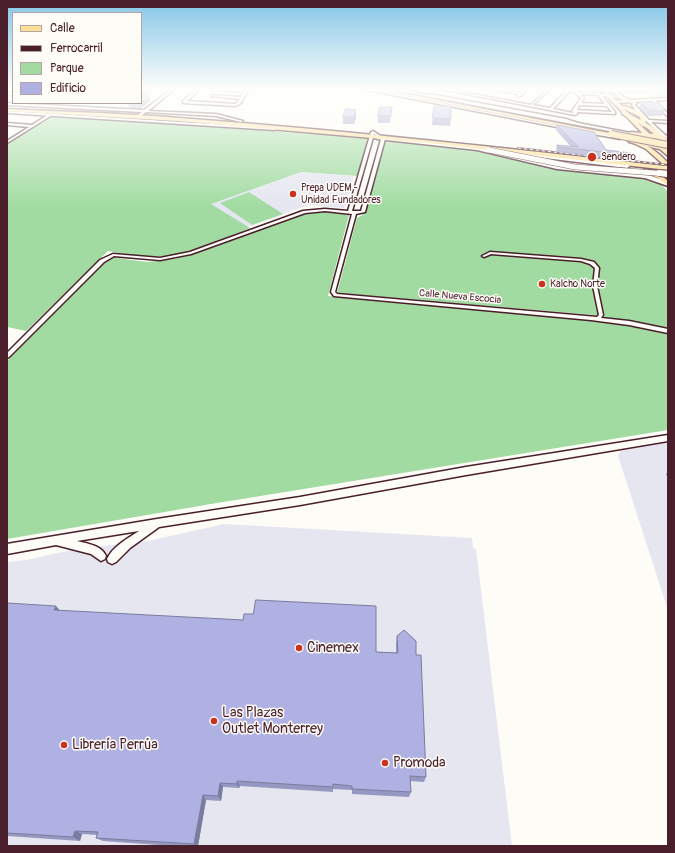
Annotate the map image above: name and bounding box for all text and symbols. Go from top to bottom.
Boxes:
legend [12,12,142,104]
text: Calle [50,21,75,36]
text: Ferrocarril [50,41,103,56]
text: Parque [50,61,84,76]
text: Edificio [50,81,86,96]
marker: Sendero [586,151,598,163]
place label: Sendero [601,151,636,163]
place label: Prepa UDEM - Unidad Fundadores [301,182,381,206]
marker: Prepa UDEM - Unidad Fundadores [288,189,298,199]
place label: Kalcho Norte [550,278,605,290]
marker: Kalcho Norte [537,279,547,289]
street label: Calle Nueva Escocia [418,287,502,307]
place label: Cinemex [307,640,359,656]
marker: Cinemex [294,643,304,653]
place label: Las Plazas Outlet Monterrey [222,705,323,738]
marker: Las Plazas Outlet Monterrey [209,716,219,726]
place label: Librería Perrúa [72,737,158,753]
marker: Librería Perrúa [59,740,69,750]
place label: Promoda [393,755,446,771]
marker: Promoda [380,758,390,768]

